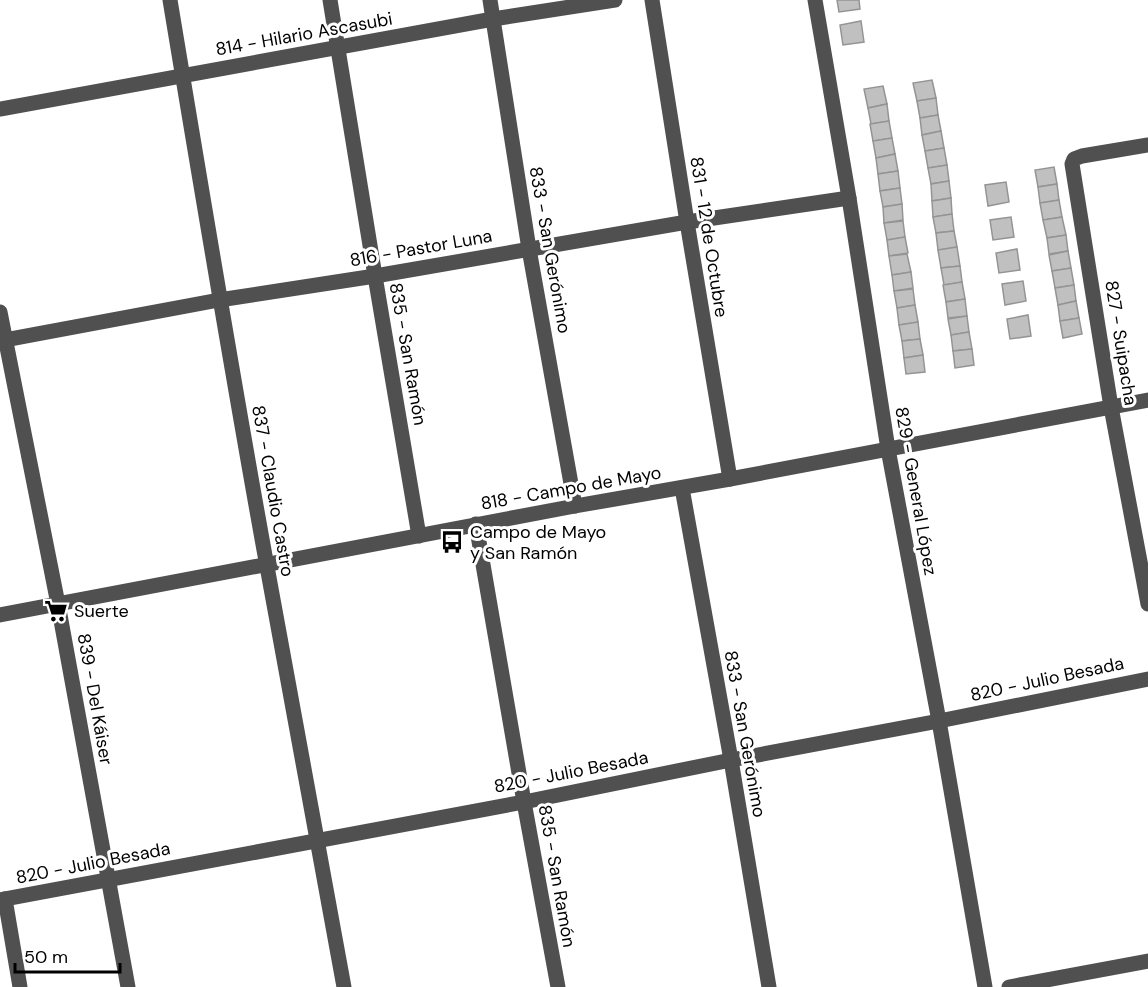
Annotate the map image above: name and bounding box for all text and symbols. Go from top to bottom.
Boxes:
street label: 814 - Hilario Ascasubi [214,7,394,61]
street label: 831 - 12 de Octubre [684,155,734,319]
street label: 833 - San Gerónimo [523,165,577,335]
street label: 816 - Pastor Luna [348,224,494,272]
street label: 827 - Suipacha [1099,279,1143,407]
street label: 835 - San Ramón [384,281,432,427]
street label: 837 - Claudio Castro [246,403,300,579]
street label: 829 - General López [889,405,943,577]
street label: 818 - Campo de Mayo [479,460,663,516]
place label: Campo de Mayo y San Ramón [470,520,606,565]
bus stop icon: Campo de Mayo y San Ramón [439,529,465,555]
supermarket icon: Suerte [43,598,69,624]
place label: Suerte [74,599,129,623]
street label: 839 - Del Káiser [72,631,118,767]
street label: 833 - San Gerónimo [718,649,772,819]
street label: 820 - Julio Besada [968,651,1126,707]
street label: 820 - Julio Besada [492,745,650,799]
street label: 835 - San Ramón [533,803,581,949]
street label: 820 - Julio Besada [14,836,172,890]
scale bar [15,936,120,974]
text: 50 m [24,945,68,969]

